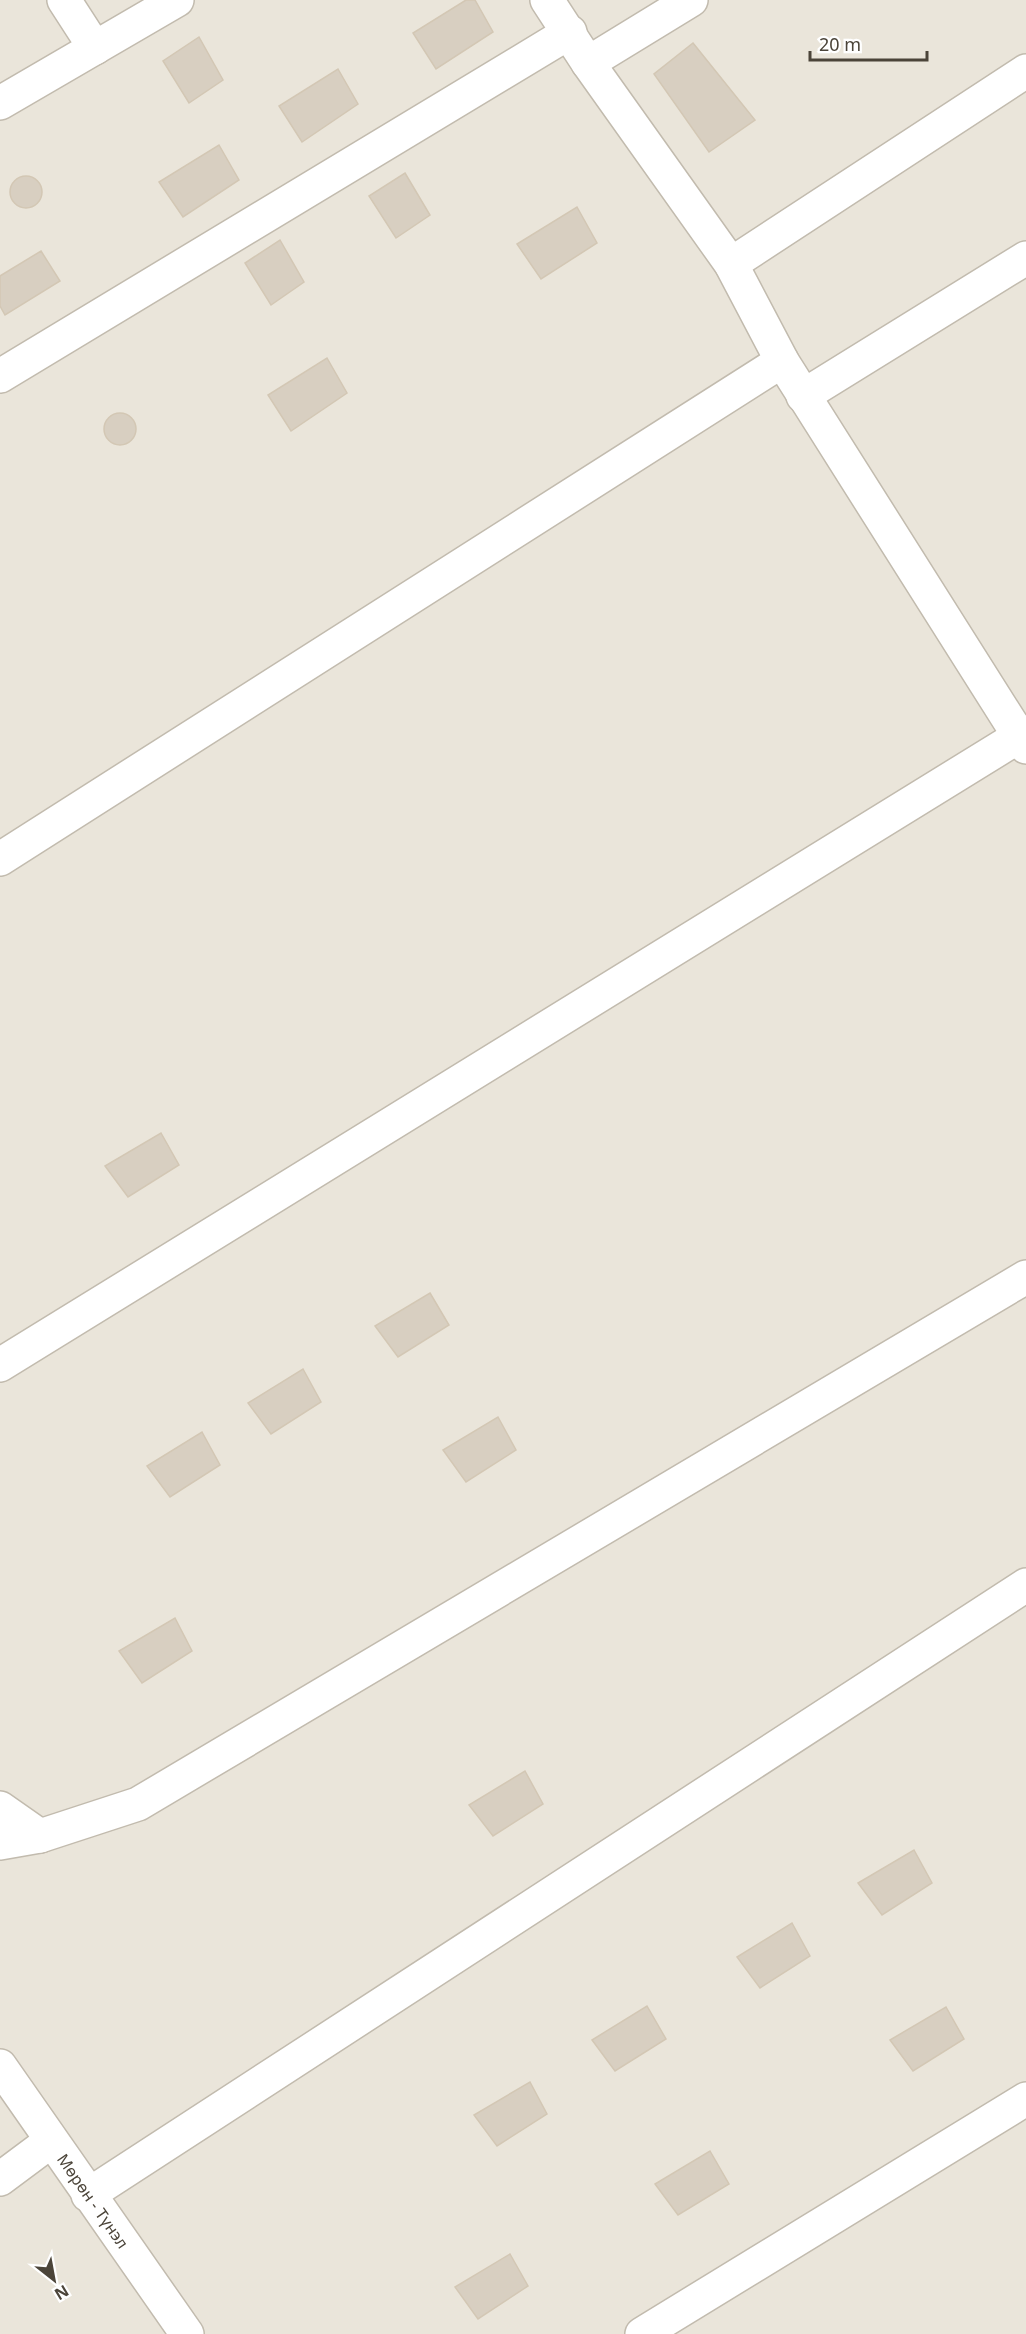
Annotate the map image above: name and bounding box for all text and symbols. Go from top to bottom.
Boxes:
scale bar [810,24,927,62]
text: 20 m [819,32,861,56]
street label: Мөрөн - Түнэл [52,2149,134,2253]
north arrow [24,2250,84,2310]
text: N [50,2280,73,2306]

